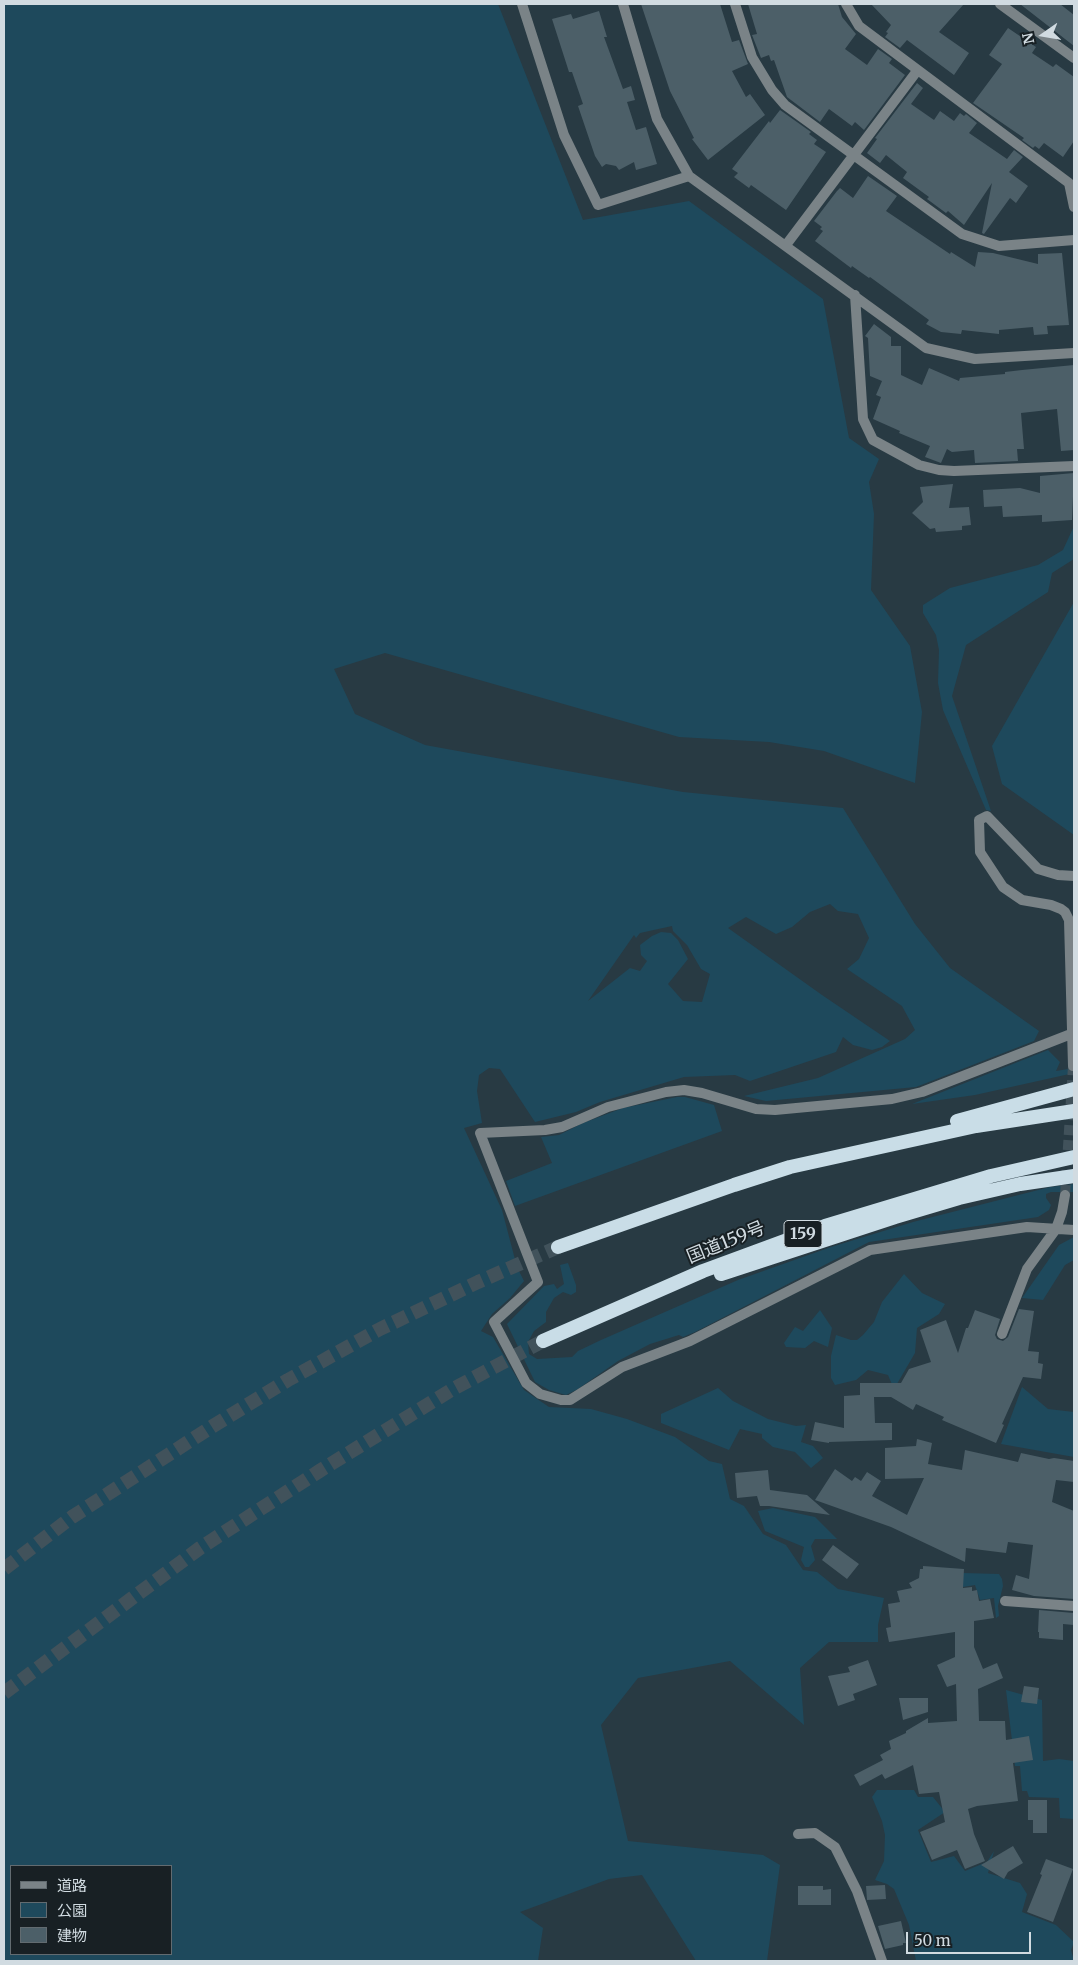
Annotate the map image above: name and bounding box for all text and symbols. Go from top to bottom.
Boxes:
north arrow [1018,10,1068,60]
text: N [1018,31,1038,46]
street label: 国道159号 [684,1218,768,1268]
road number: 159 [784,1220,822,1248]
legend [10,1865,172,1955]
text: 道路 [57,1876,87,1895]
text: 公園 [57,1901,87,1920]
scale bar [908,1922,1033,1954]
text: 建物 [57,1926,87,1945]
text: 50 m [914,1931,951,1950]

